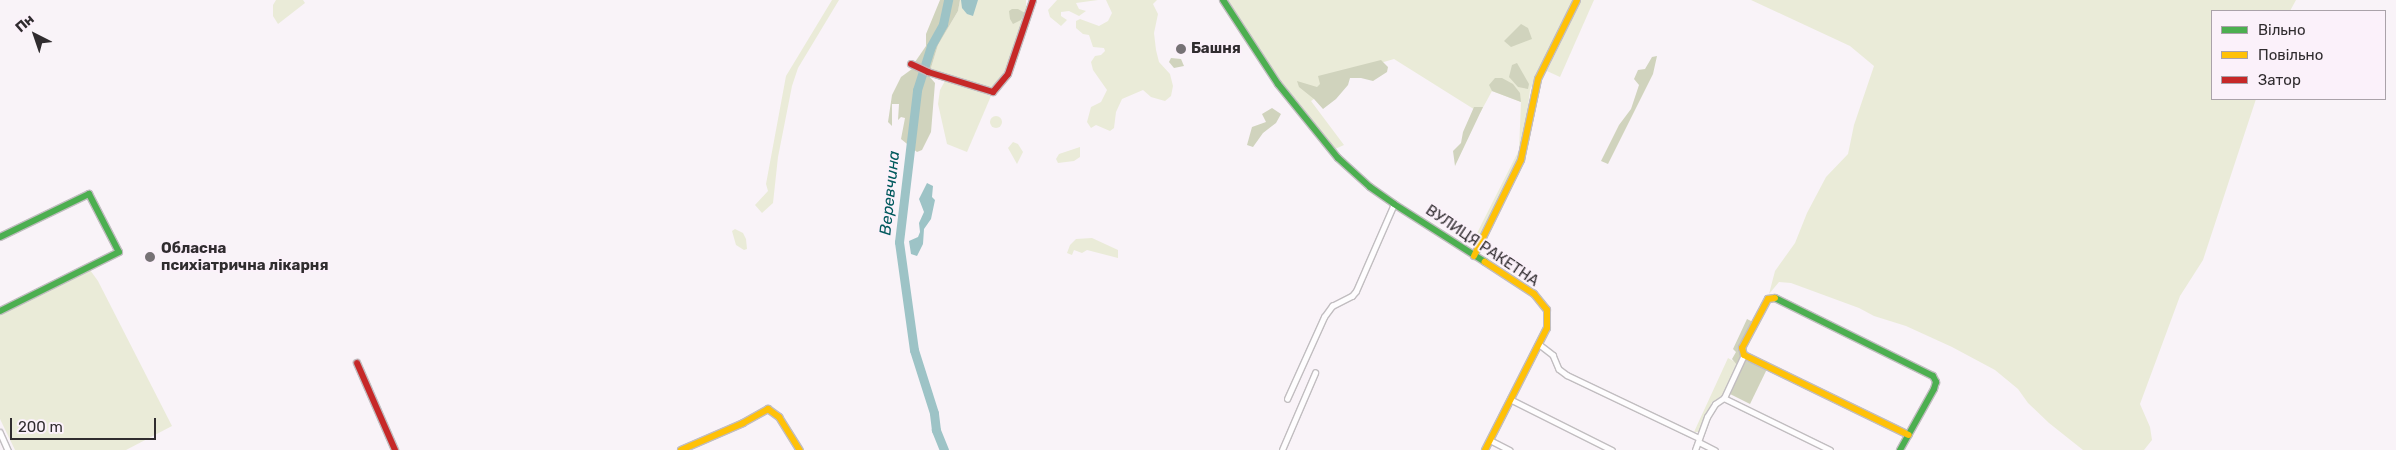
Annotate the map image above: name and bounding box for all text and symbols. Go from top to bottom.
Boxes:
north arrow [10,10,60,60]
legend [2211,10,2386,100]
text: Пн [12,11,38,36]
text: Вільно [2258,21,2306,39]
place label: Башня [1191,40,1241,58]
marker: Башня [1175,43,1187,55]
text: Повільно [2258,46,2323,64]
text: Затор [2258,71,2301,89]
water label: Веревчина [876,150,904,236]
street label: ВУЛИЦЯ РАКЕТНА [1422,201,1542,291]
place label: Обласна психіатрична лікарня [161,239,328,274]
marker: Обласна психіатрична лікарня [143,250,157,264]
scale bar [12,408,159,440]
text: 200 m [18,418,63,436]

